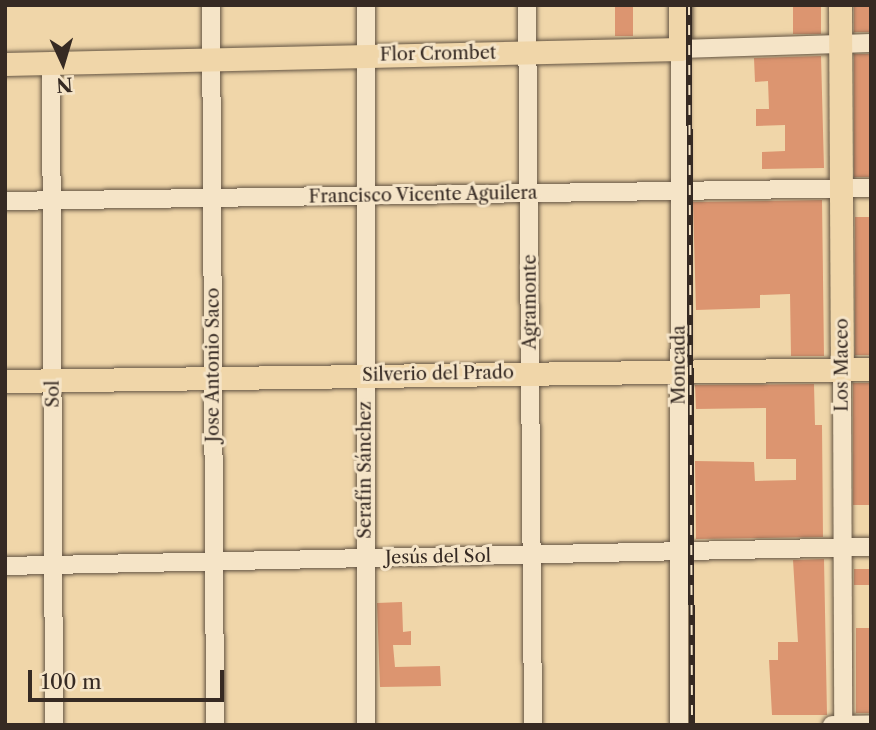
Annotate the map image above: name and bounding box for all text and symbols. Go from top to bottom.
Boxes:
north arrow [28,28,98,98]
street label: Flor Crombet [379,42,497,66]
text: N [55,72,74,96]
street label: Francisco Vicente Aguilera [308,182,538,208]
street label: Agramonte [519,254,541,350]
street label: Jose Antonio Saco [202,287,224,443]
street label: Los Maceo [831,318,853,412]
street label: Moncada [668,325,690,405]
street label: Silverio del Prado [362,362,514,386]
street label: Sol [42,380,64,408]
street label: Serafín Sánchez [354,401,376,539]
street label: Jesús del Sol [385,545,491,569]
scale bar [32,656,228,700]
text: 100 m [41,669,102,694]

